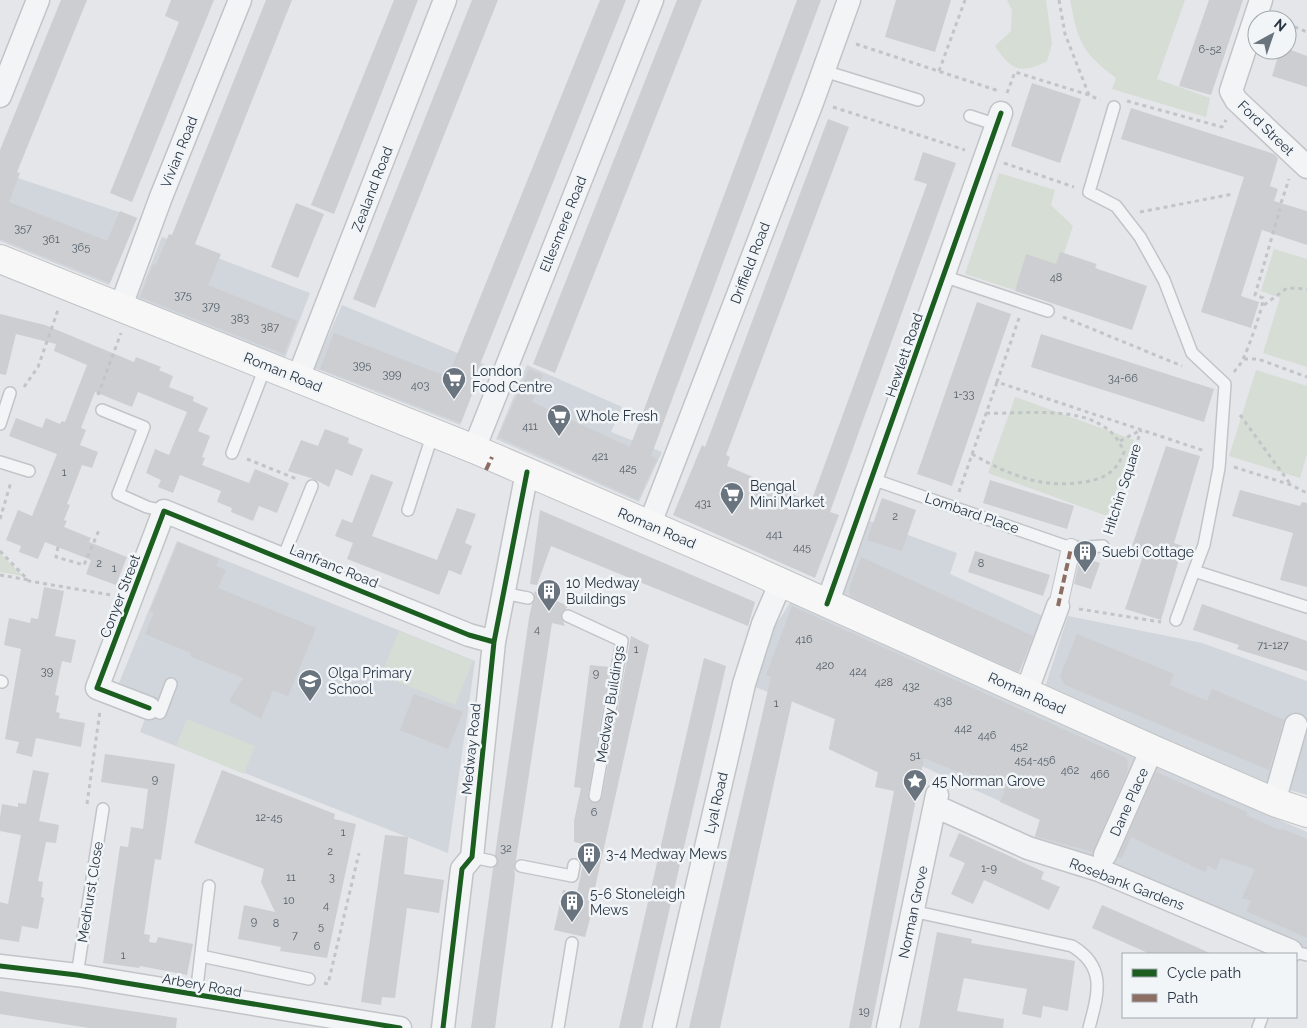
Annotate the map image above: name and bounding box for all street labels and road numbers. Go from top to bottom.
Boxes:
street label: Ford Street [1235,97,1298,159]
street label: Vivian Road [157,114,201,190]
street label: Zealand Road [348,144,396,234]
street label: Ellesmere Road [536,174,590,274]
street label: Driffield Road [727,220,773,306]
street label: Hewlett Road [882,311,926,399]
street label: Roman Road [241,349,325,395]
street label: Hitchin Square [1100,442,1144,536]
street label: Lombard Place [923,489,1021,537]
street label: Roman Road [616,504,698,552]
street label: Lanfranc Road [287,541,381,591]
street label: Conyer Street [97,552,143,640]
street label: Medway Buildings [593,644,627,764]
street label: Roman Road [986,669,1068,717]
street label: Medway Road [458,702,484,796]
street label: Dane Place [1107,765,1151,839]
street label: Lyal Road [701,771,731,835]
street label: Medhurst Close [74,840,106,944]
street label: Rosebank Gardens [1067,855,1187,913]
street label: Norman Grove [895,864,931,960]
street label: Arbery Road [161,970,243,1000]

